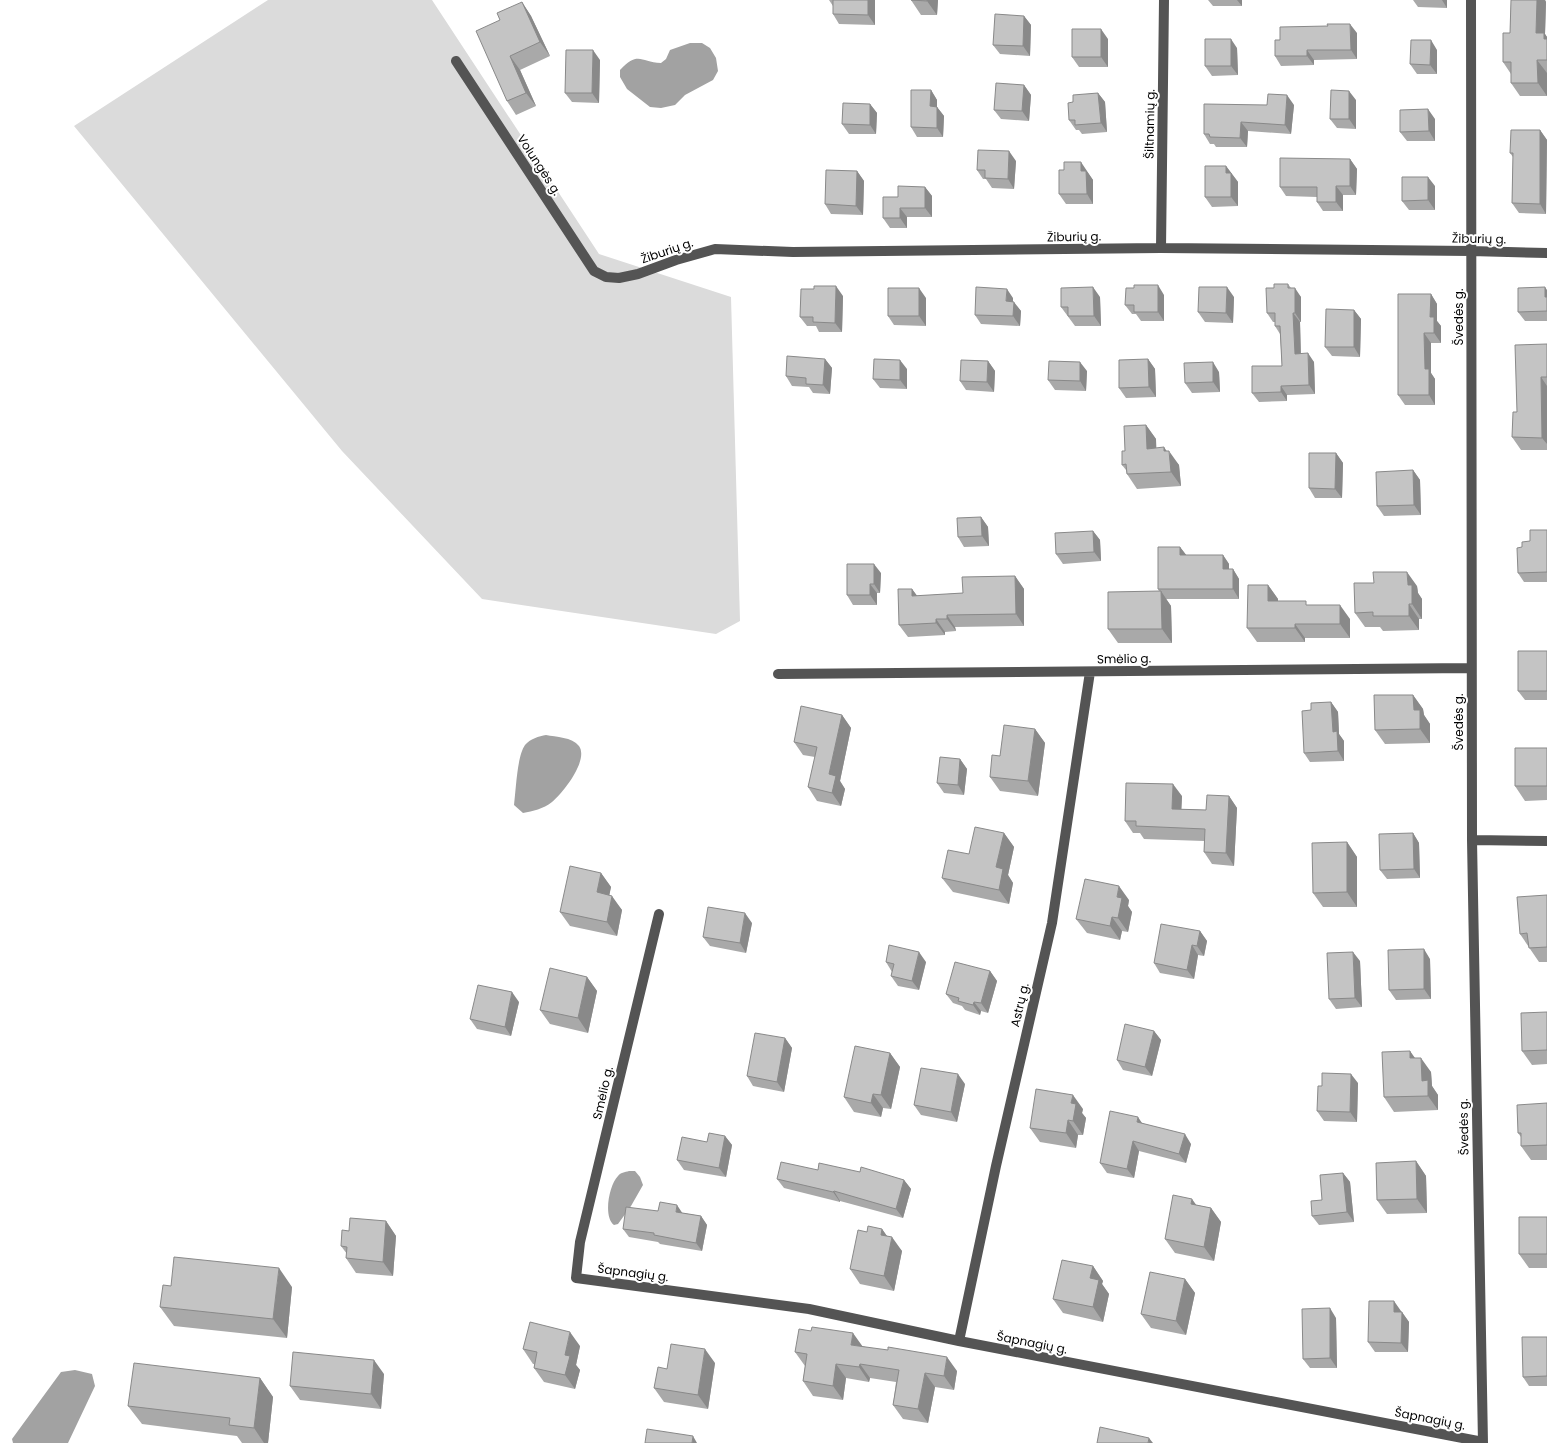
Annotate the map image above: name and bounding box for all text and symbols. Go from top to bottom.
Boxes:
street label: Šiltnamių g. [1140,89,1159,159]
street label: Volungės g. [513,131,566,199]
street label: Žiburių g. [1047,228,1101,245]
street label: Žiburių g. [1452,230,1506,247]
street label: Žiburių g. [638,234,695,267]
street label: Švedės g. [1450,289,1467,345]
street label: Smėlio g. [1097,650,1151,667]
street label: Švedės g. [1450,694,1467,750]
street label: Astrų g. [1006,981,1033,1029]
street label: Smėlio g. [588,1065,617,1121]
street label: Švedės g. [1455,1098,1472,1156]
street label: Šapnagių g. [596,1260,670,1285]
street label: Šapnagių g. [995,1327,1069,1358]
street label: Šapnagių g. [1393,1403,1467,1434]

